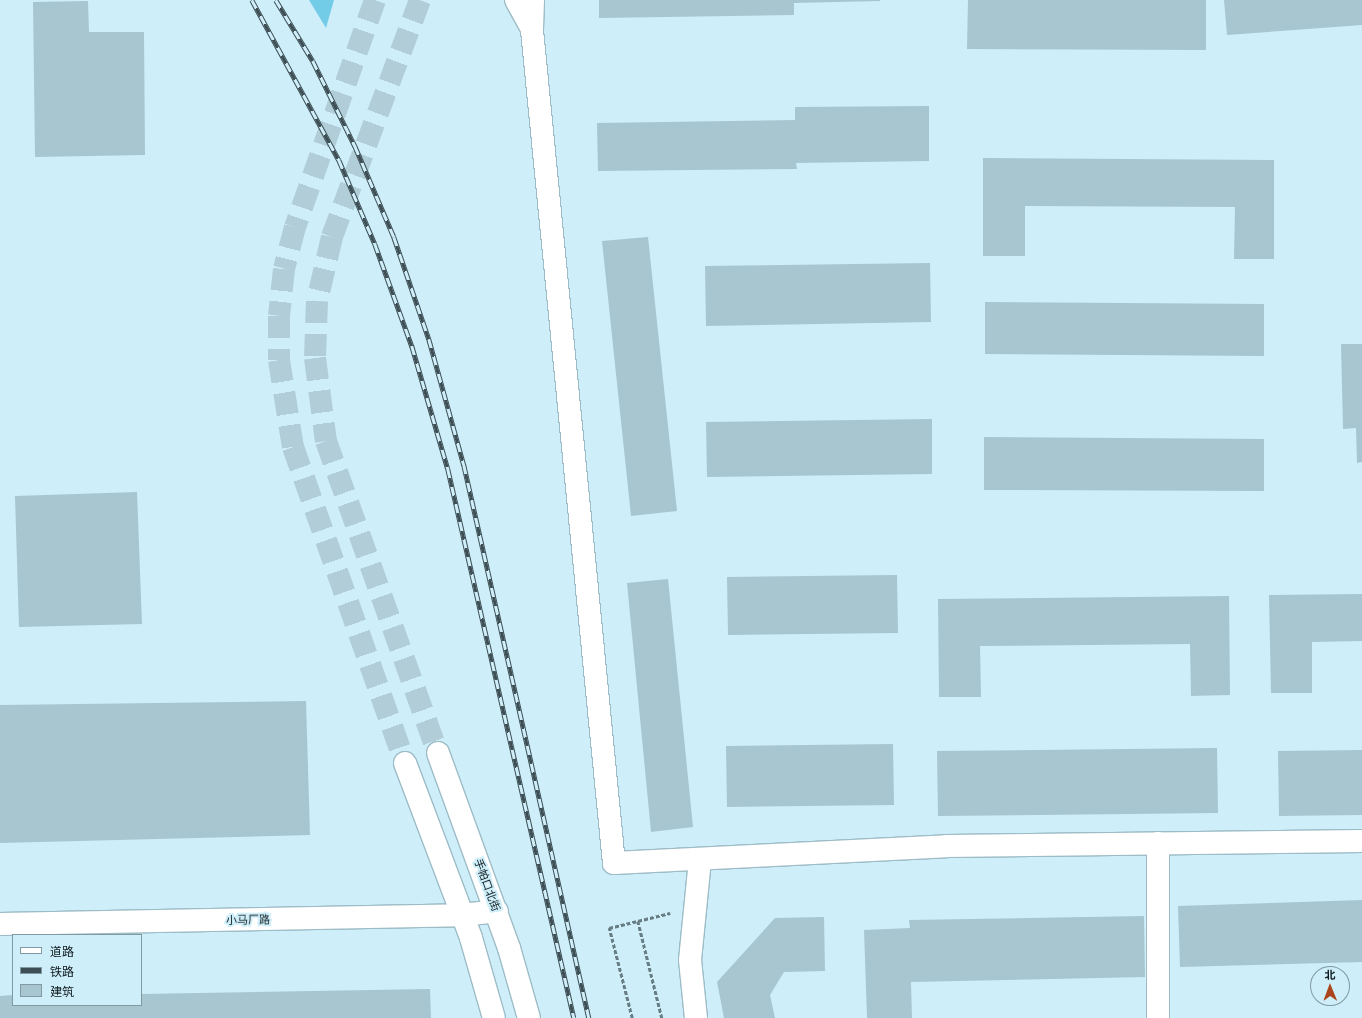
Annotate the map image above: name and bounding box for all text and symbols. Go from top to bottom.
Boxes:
street label: 手帕口北街 [471,857,503,913]
street label: 小马厂路 [226,913,270,927]
legend [12,934,142,1006]
text: 道路 [50,945,74,959]
text: 铁路 [50,965,74,979]
north arrow [1310,966,1350,1006]
text: 北 [1324,969,1335,981]
text: 建筑 [50,985,74,999]

